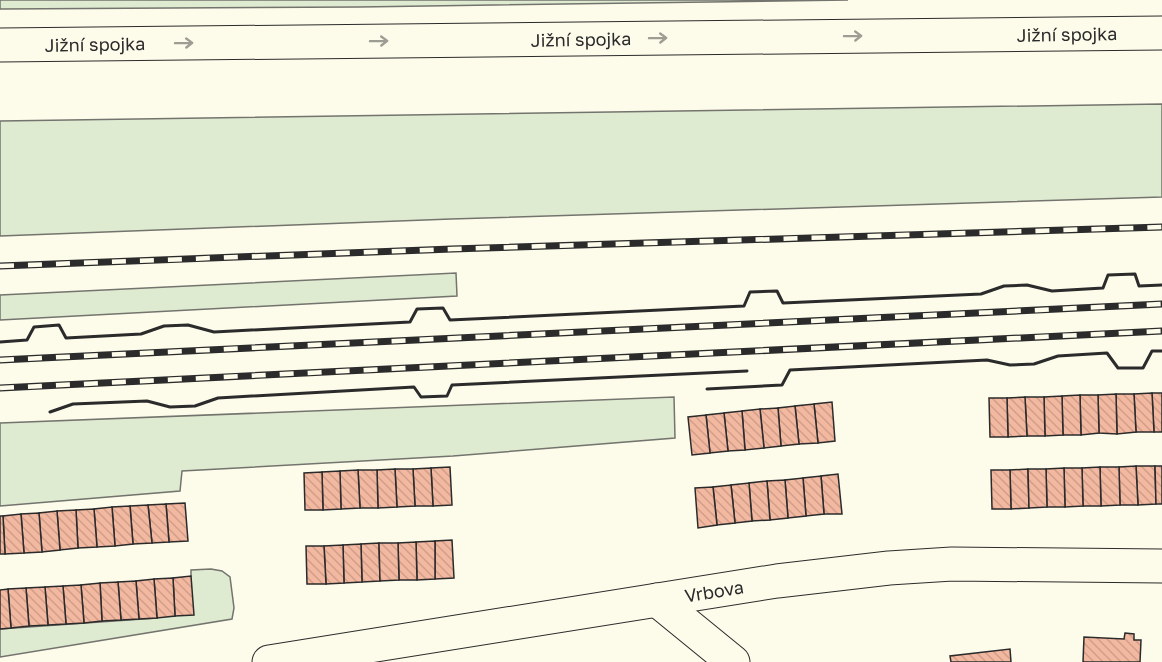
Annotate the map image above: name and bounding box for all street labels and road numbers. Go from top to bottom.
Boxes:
street label: Jižní spojka [1016,22,1118,46]
street label: Jižní spojka [530,27,632,51]
street label: Jižní spojka [44,32,146,56]
street label: Vrbova [683,575,745,607]

